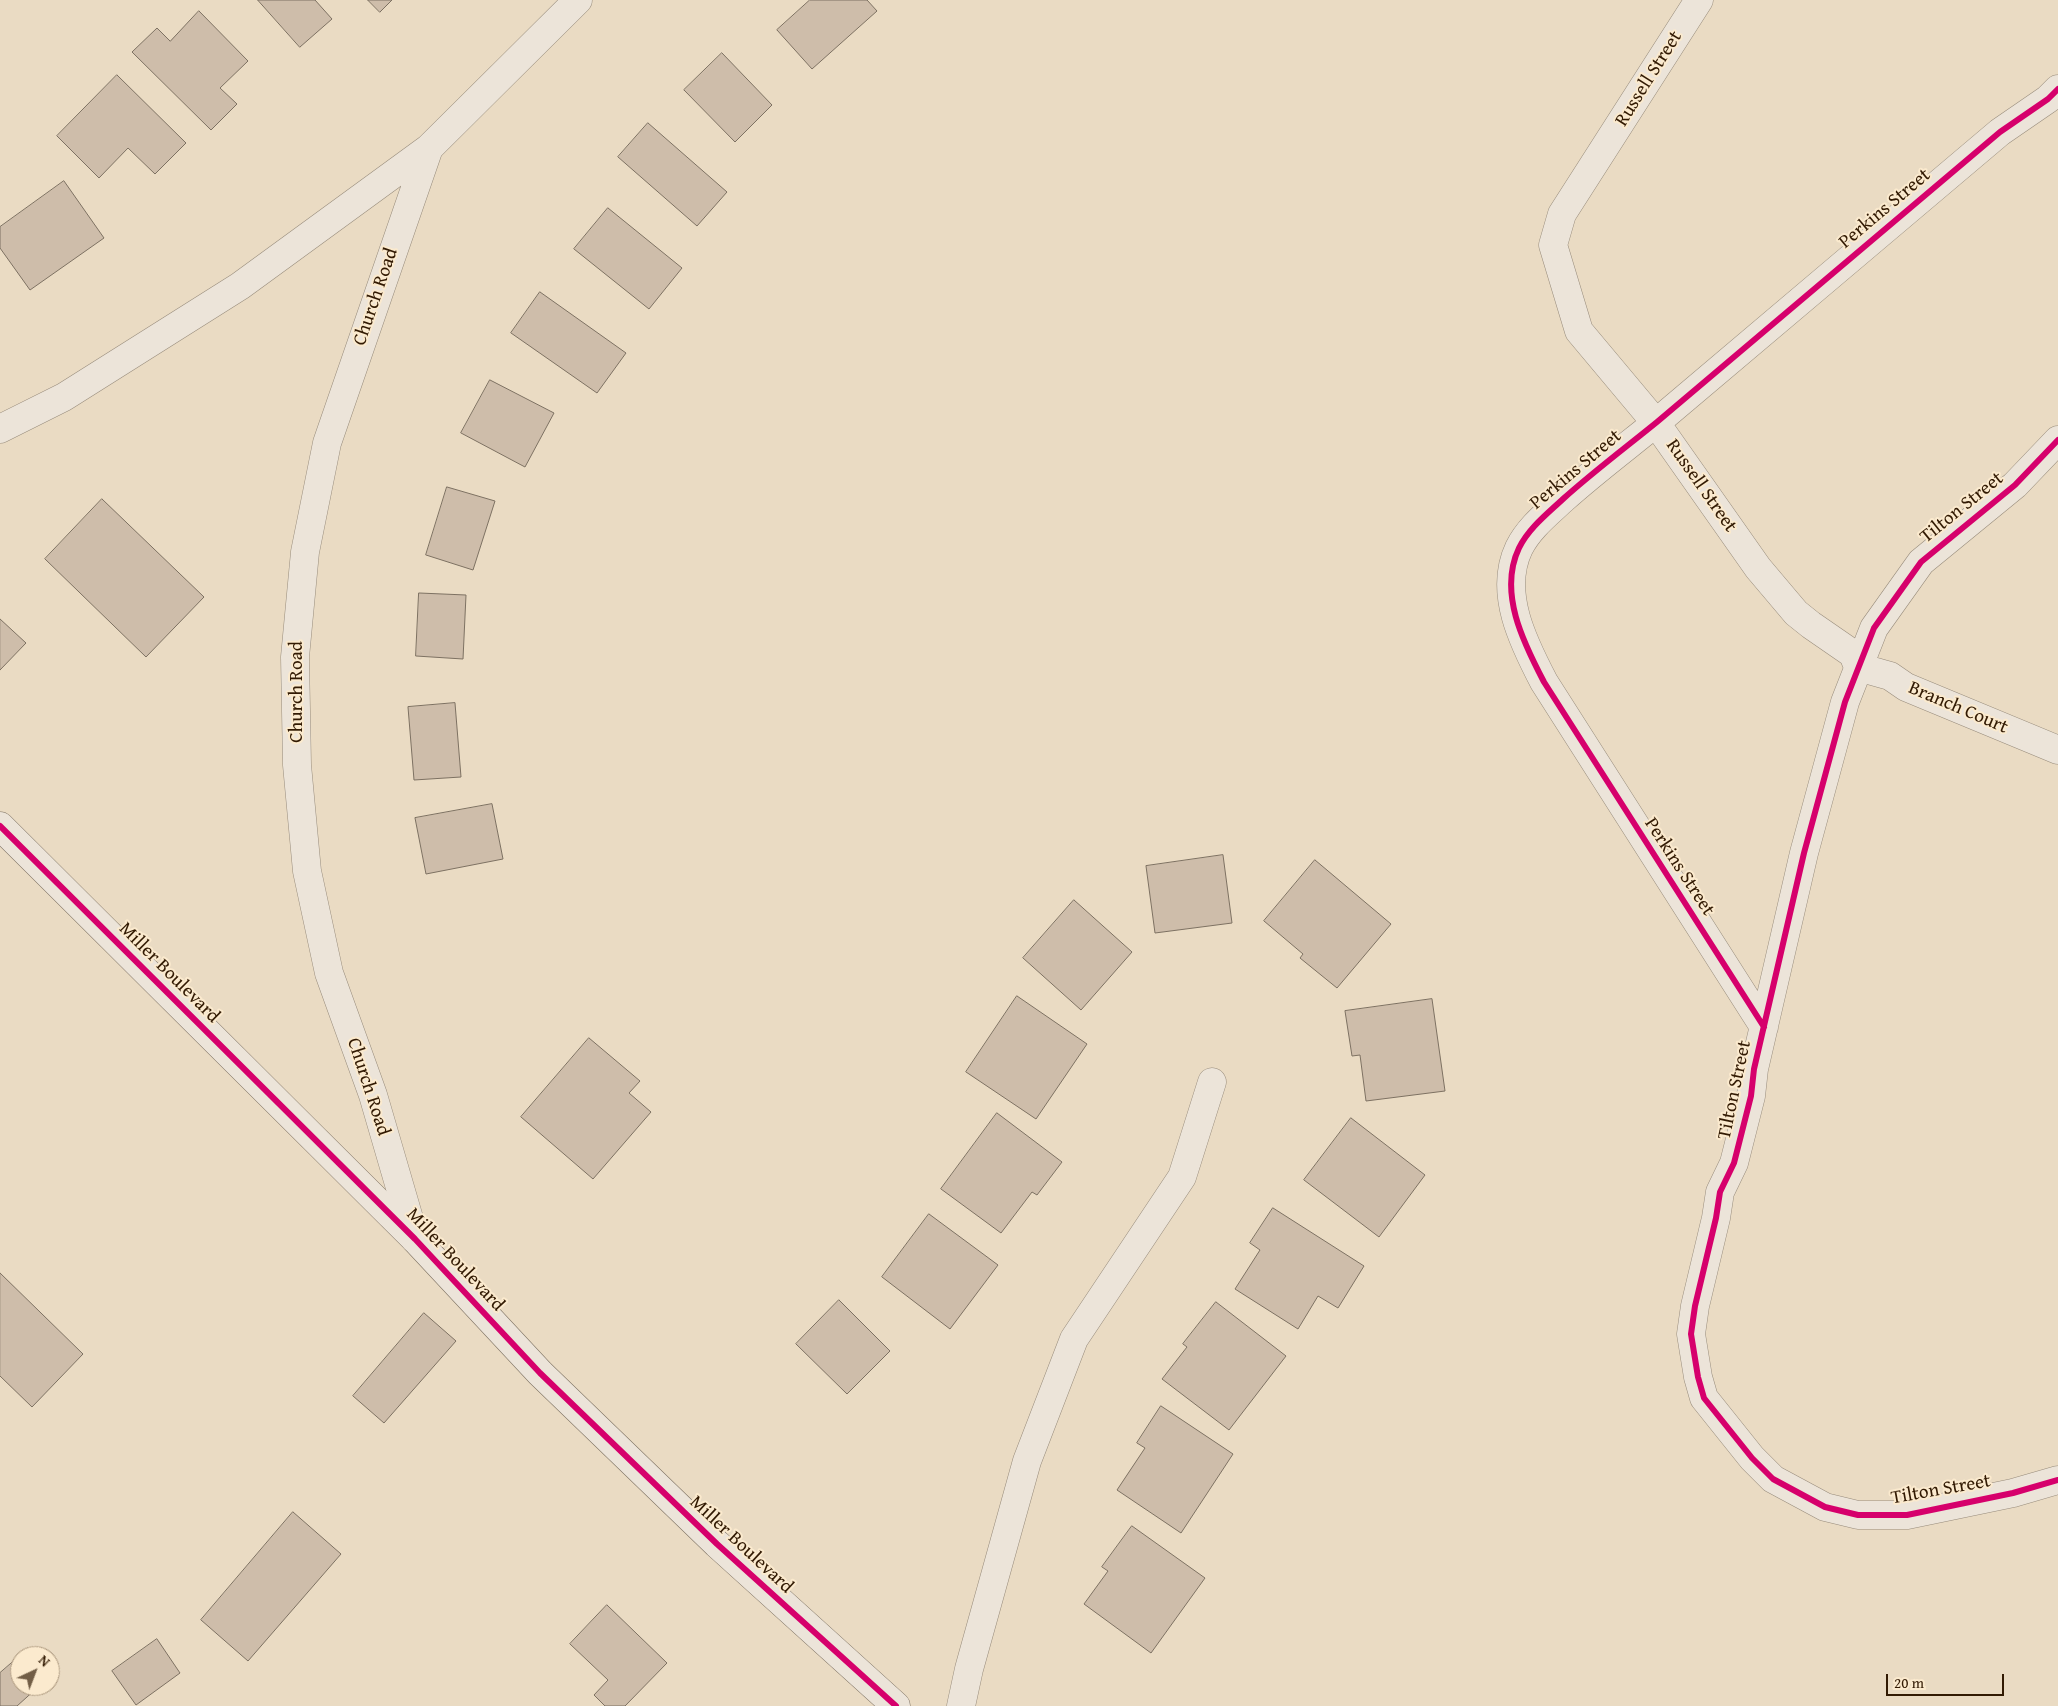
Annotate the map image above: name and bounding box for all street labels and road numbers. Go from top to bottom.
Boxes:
street label: Russell Street [1611,27,1687,131]
street label: Perkins Street [1835,164,1935,254]
street label: Church Road [349,245,403,349]
street label: Perkins Street [1526,425,1626,515]
street label: Russell Street [1661,435,1741,537]
street label: Tilton Street [1916,467,2008,549]
street label: Church Road [286,641,308,743]
street label: Branch Court [1905,677,2011,739]
street label: Perkins Street [1639,814,1719,920]
street label: Miller Boulevard [114,918,224,1028]
street label: Church Road [341,1035,395,1139]
street label: Tilton Street [1713,1038,1757,1142]
street label: Miller Boulevard [401,1203,509,1317]
street label: Tilton Street [1889,1470,1993,1510]
street label: Miller Boulevard [684,1491,798,1599]

